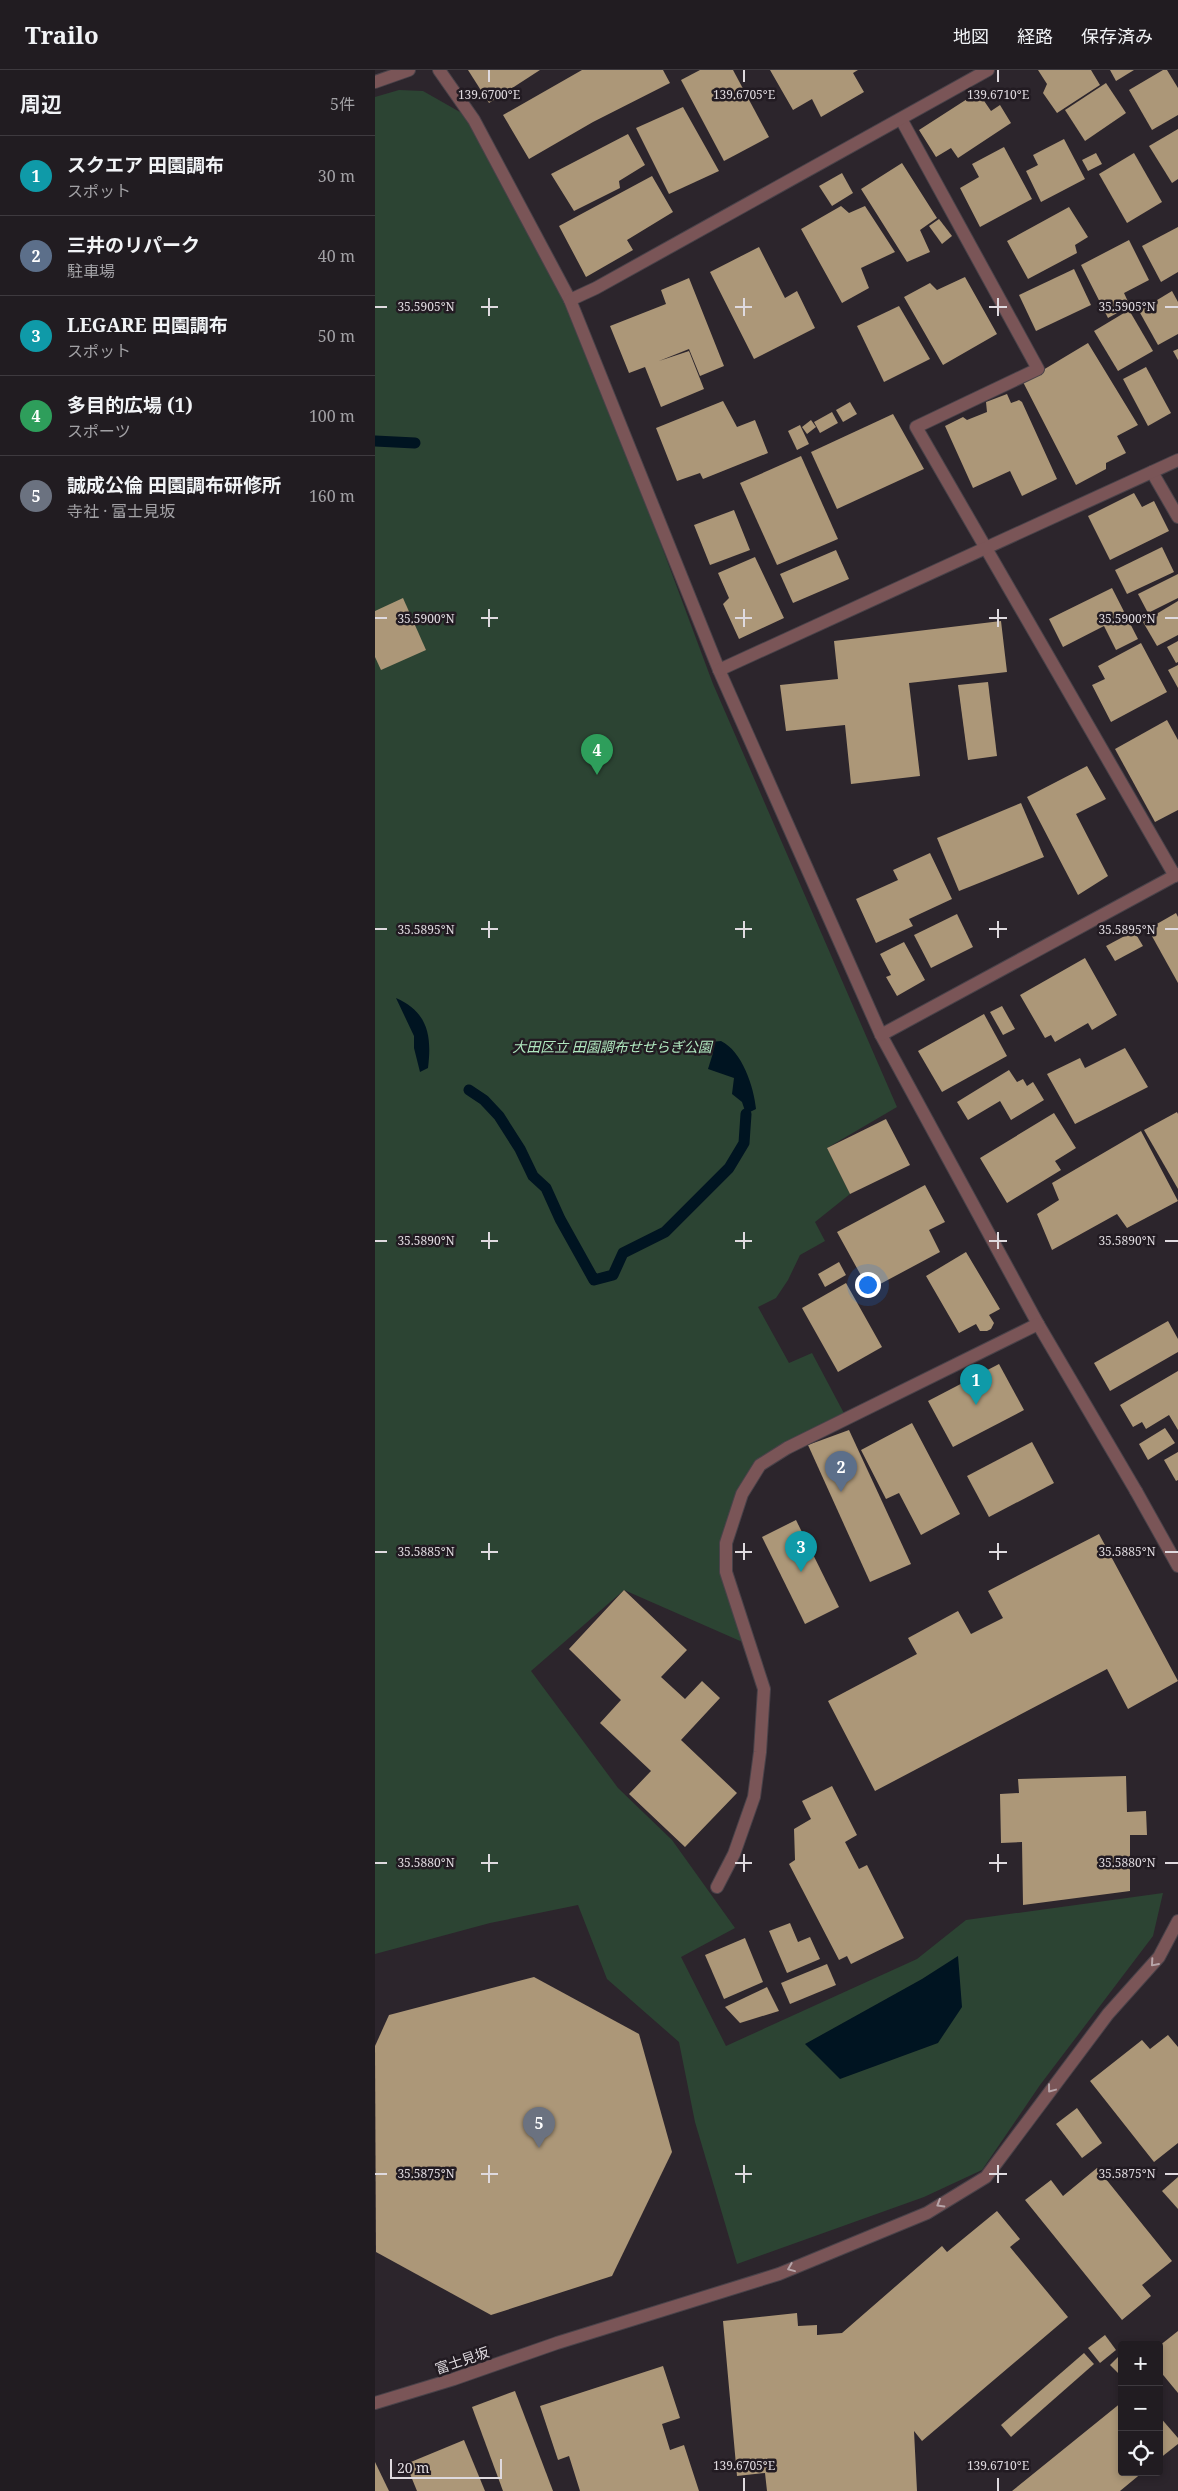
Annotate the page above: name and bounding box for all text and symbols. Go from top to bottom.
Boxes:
text: Trailo [25,18,99,51]
text: 地図 [953,24,989,48]
text: 経路 [1017,24,1053,48]
text: 保存済み [1081,24,1153,48]
text: 139.6700°E [458,86,520,103]
text: 139.6705°E [713,86,775,103]
text: 139.6710°E [967,86,1029,103]
text: 周辺 [20,90,62,118]
text: 5件 [330,93,355,115]
text: スクエア 田園調布 [67,152,224,178]
text: 1 [31,165,41,187]
text: 30 m [318,165,355,187]
text: スポット [67,180,131,202]
text: 三井のリパーク [67,232,200,258]
text: 2 [31,245,41,267]
text: 40 m [318,245,355,267]
text: 駐車場 [67,260,115,282]
text: 35.5905°N [397,298,455,315]
text: 35.5905°N [1098,298,1156,315]
text: LEGARE 田園調布 [67,312,228,338]
text: 3 [31,325,41,347]
text: 50 m [318,325,355,347]
text: スポット [67,340,131,362]
text: 多目的広場 (1) [67,392,193,418]
text: 4 [31,405,41,427]
text: 100 m [309,405,355,427]
text: スポーツ [67,420,131,442]
text: 誠成公倫 田園調布研修所 [67,472,281,498]
text: 5 [31,485,41,507]
text: 160 m [309,485,355,507]
text: 寺社 · 富士見坂 [67,500,175,522]
text: 35.5900°N [397,610,455,627]
text: 35.5900°N [1098,610,1156,627]
pin: 4 [581,734,613,775]
text: 35.5895°N [397,921,455,938]
text: 35.5895°N [1098,921,1156,938]
park label: 大田区立 田園調布せせらぎ公園 [512,1037,714,1056]
text: 35.5890°N [397,1232,455,1249]
text: 35.5890°N [1098,1232,1156,1249]
your location [855,1272,881,1298]
pin: 1 [960,1364,992,1405]
pin: 2 [825,1451,857,1492]
pin: 3 [785,1531,817,1572]
text: 35.5885°N [397,1543,455,1560]
text: 35.5885°N [1098,1543,1156,1560]
text: 35.5880°N [397,1854,455,1871]
text: 35.5880°N [1098,1854,1156,1871]
one-way arrow [1150,1958,1159,1967]
one-way arrow [1048,2083,1057,2093]
pin: 5 [523,2107,555,2148]
text: 35.5875°N [397,2165,455,2182]
text: 35.5875°N [1098,2165,1156,2182]
one-way arrow [937,2198,946,2208]
one-way arrow [787,2262,796,2273]
map controls [1118,2341,1163,2476]
button: + [1118,2341,1163,2386]
street label: 富士見坂 [432,2342,492,2378]
button: − [1118,2386,1163,2431]
button: locate [1118,2431,1163,2476]
scale bar [390,2456,503,2479]
text: 139.6705°E [713,2457,775,2474]
text: 139.6710°E [967,2457,1029,2474]
text: 20 m [397,2458,430,2477]

